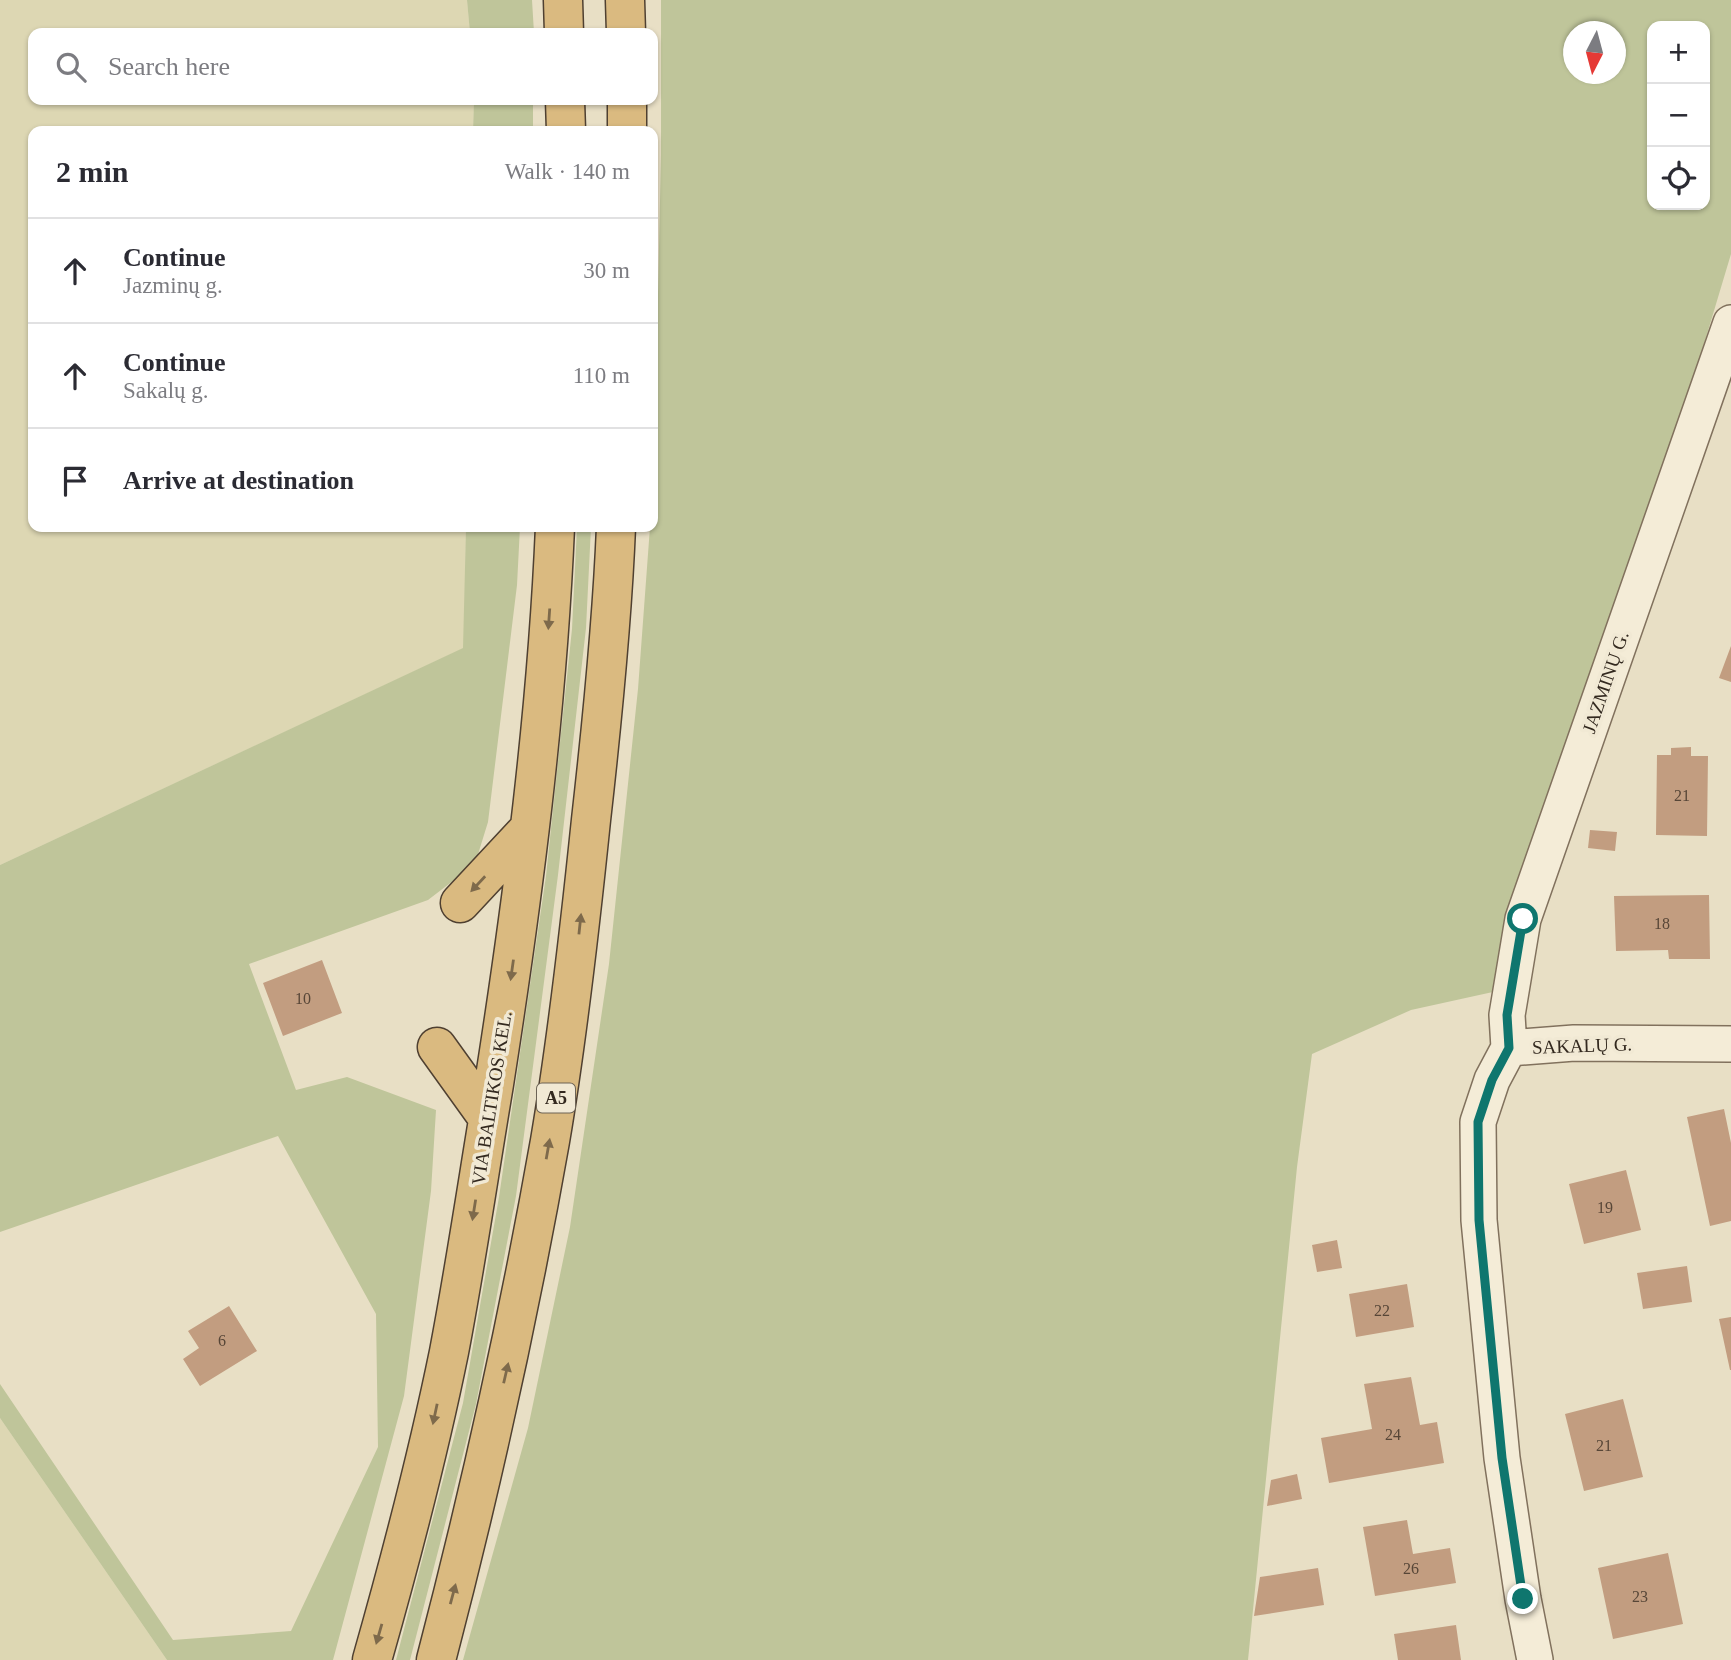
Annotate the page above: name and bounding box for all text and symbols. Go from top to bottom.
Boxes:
north arrow [1563,21,1626,84]
map controls [1647,21,1710,210]
button: + [1647,21,1710,84]
search box [28,28,658,105]
icon: search [52,48,90,86]
text: Search here [108,52,230,81]
button: − [1647,84,1710,147]
button: locate [1647,147,1710,210]
text: 2 min [56,155,129,188]
text: Walk · 140 m [505,159,630,184]
text: Continue [123,243,226,272]
icon: ahead [56,252,94,290]
text: 30 m [583,258,630,283]
text: Jazminų g. [123,273,223,298]
text: Continue [123,348,226,377]
icon: ahead [56,357,94,395]
text: 110 m [573,363,630,388]
text: Sakalų g. [123,378,209,403]
icon: arrive [56,462,94,500]
text: Arrive at destination [123,466,354,495]
one-way arrow [543,608,554,630]
street label: JAZMINŲ G. [1578,628,1633,736]
house number: 21 [1674,787,1690,804]
one-way arrow [470,875,486,892]
route start [1507,903,1538,934]
one-way arrow [575,913,586,935]
house number: 18 [1654,915,1670,932]
one-way arrow [506,959,517,981]
house number: 10 [295,990,311,1007]
street label: VIA BALTIKOS KEL. [467,1009,516,1187]
street label: SAKALŲ G. [1532,1033,1632,1058]
road number: A5 [537,1084,575,1112]
one-way arrow [543,1138,554,1160]
one-way arrow [468,1199,479,1221]
house number: 19 [1597,1199,1613,1216]
house number: 22 [1374,1302,1390,1319]
house number: 6 [218,1332,226,1349]
one-way arrow [500,1362,511,1384]
one-way arrow [430,1403,441,1425]
house number: 24 [1385,1426,1401,1443]
house number: 21 [1596,1437,1612,1454]
house number: 26 [1403,1560,1419,1577]
one-way arrow [448,1583,459,1605]
route end [1507,1583,1538,1614]
house number: 23 [1632,1588,1648,1605]
one-way arrow [374,1624,384,1645]

